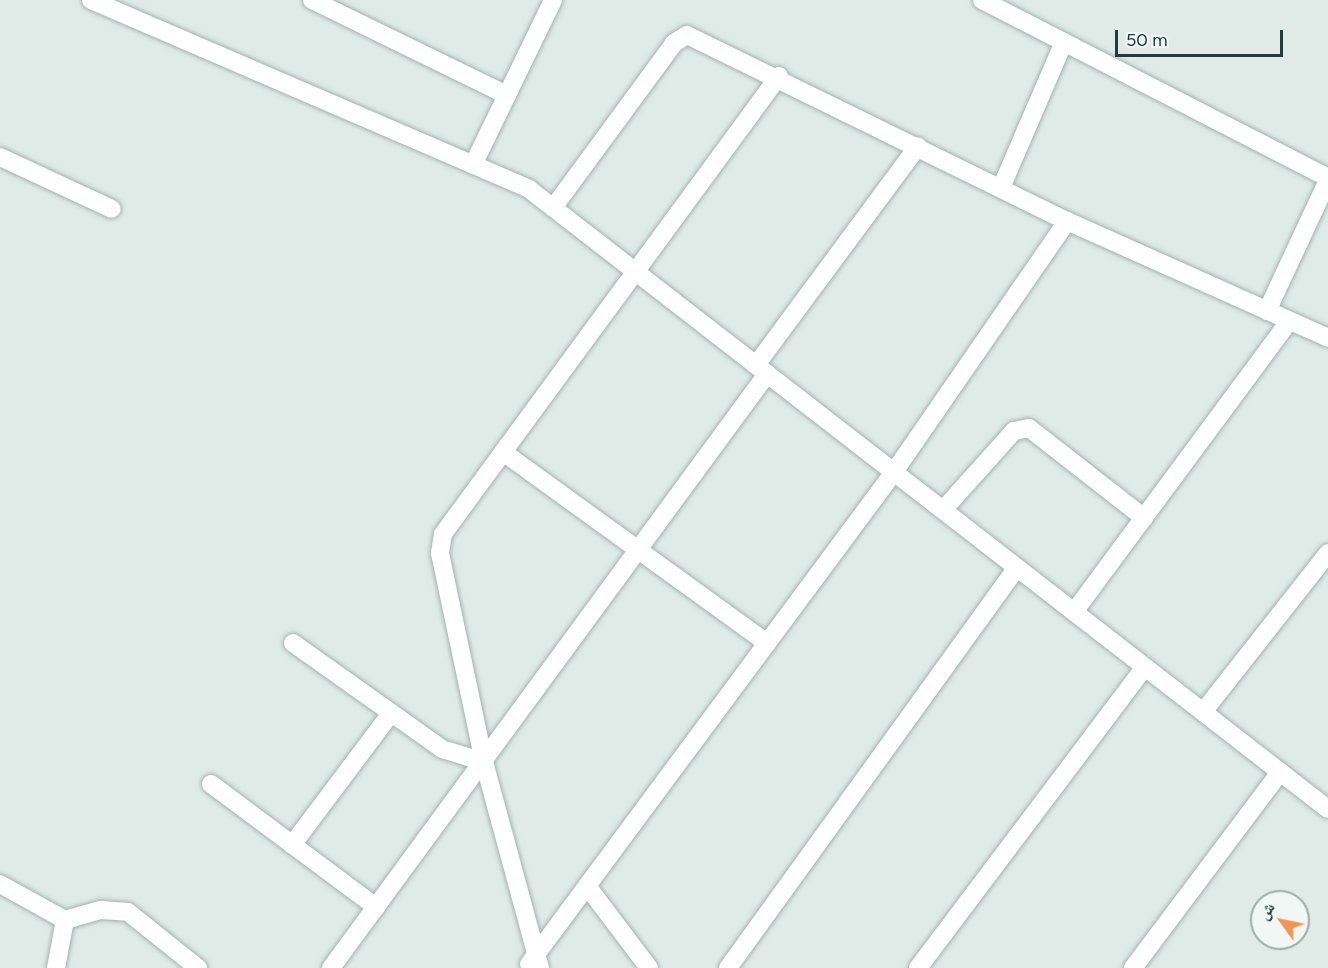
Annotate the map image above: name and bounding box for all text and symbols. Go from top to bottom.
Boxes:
scale bar [1118,18,1286,56]
text: 50 m [1126,29,1168,51]
north arrow [1250,890,1310,950]
text: ش [1254,899,1279,923]

